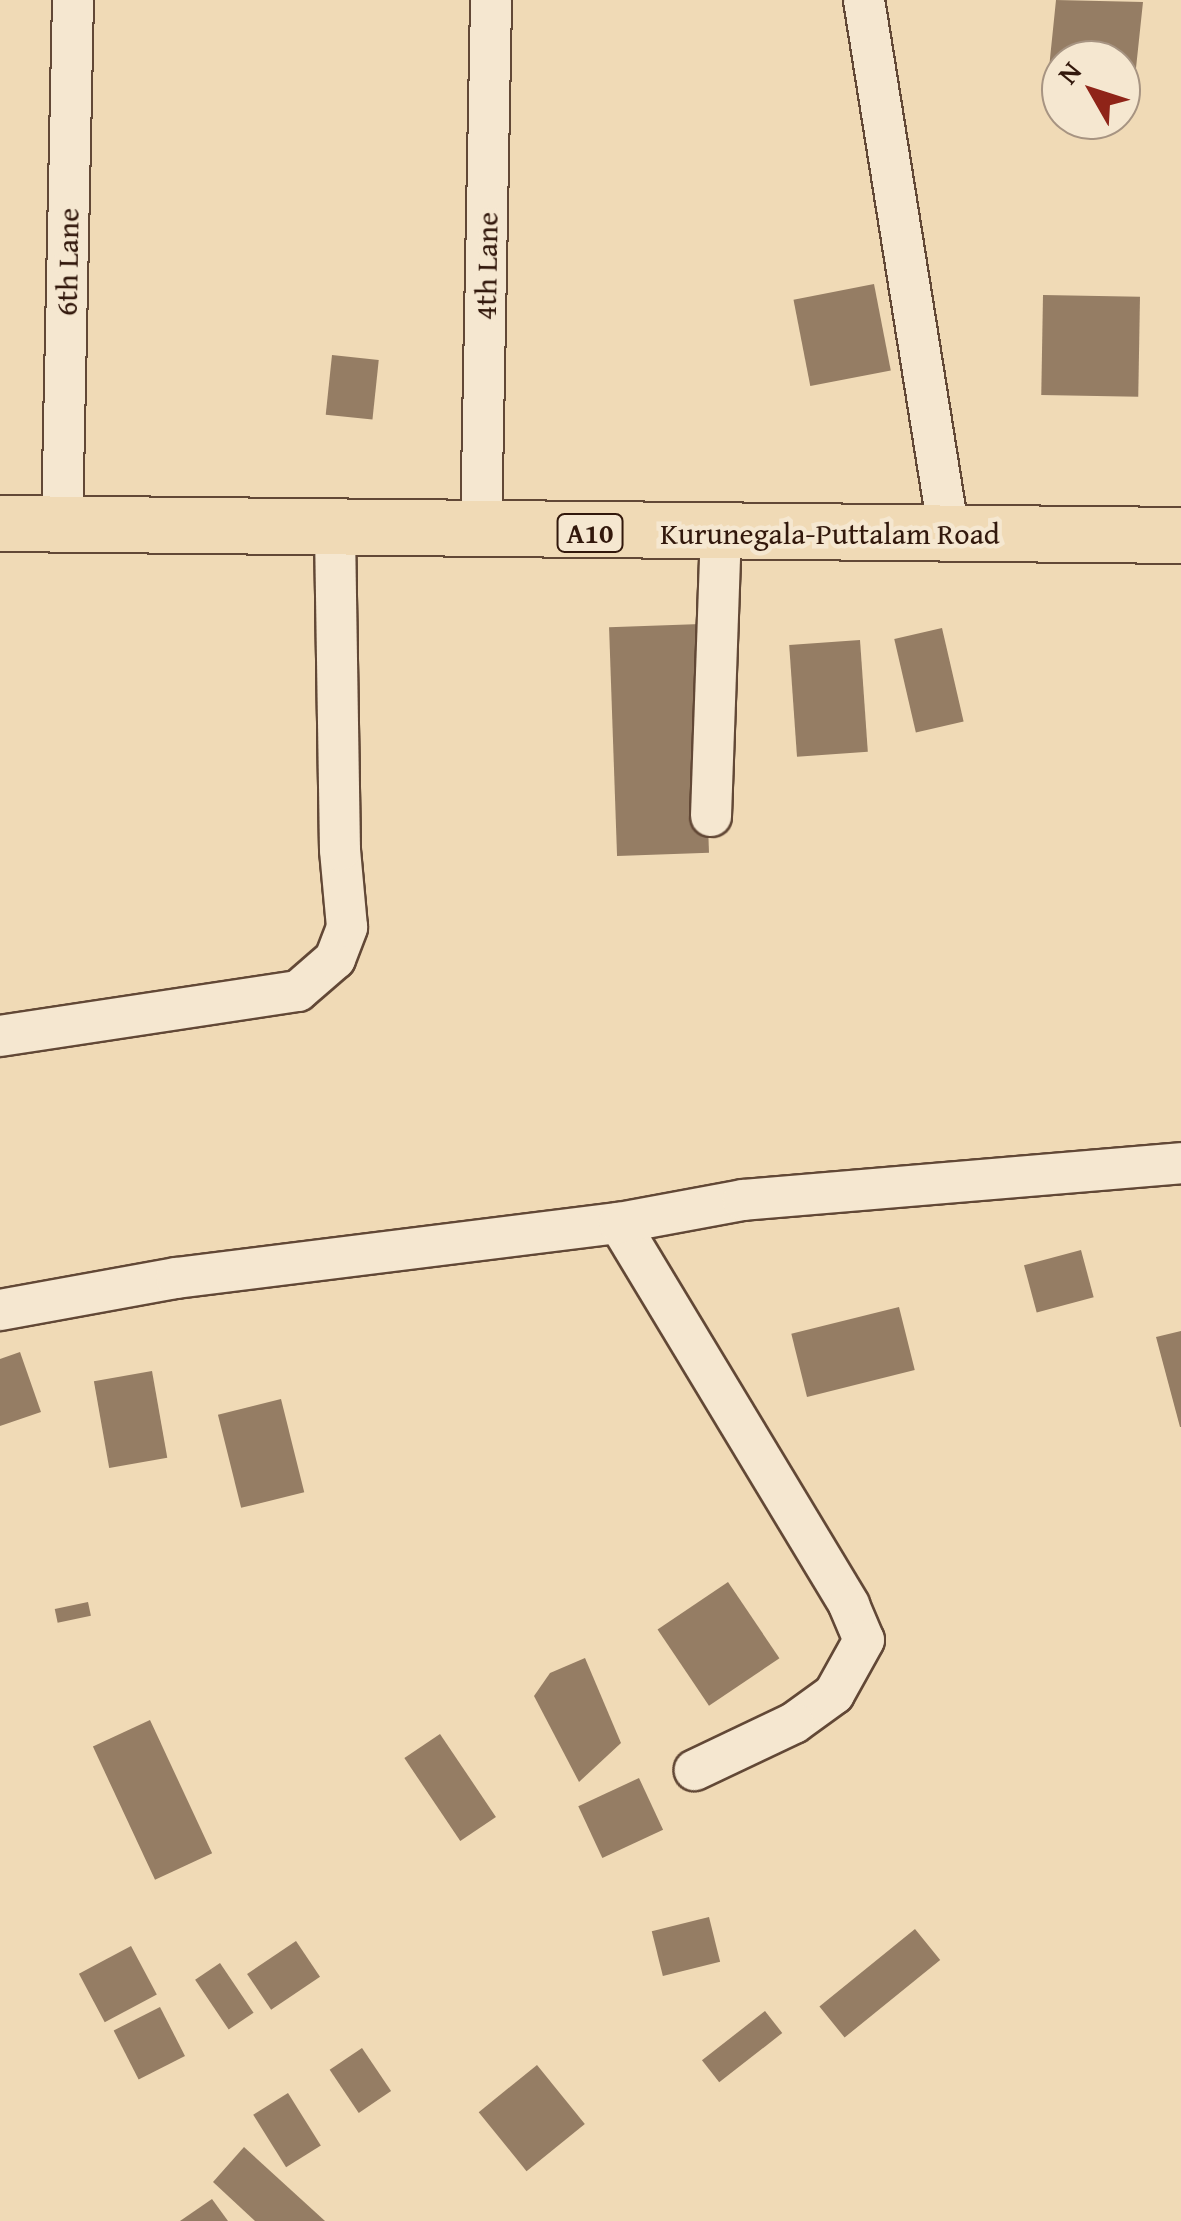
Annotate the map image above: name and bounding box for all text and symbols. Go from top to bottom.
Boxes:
north arrow [1041,40,1141,140]
text: N [1047,52,1091,92]
street label: 6th Lane [48,208,86,316]
street label: 4th Lane [467,212,505,320]
road number: A10 [555,510,625,556]
street label: Kurunegala-Puttalam Road [660,515,1000,551]

